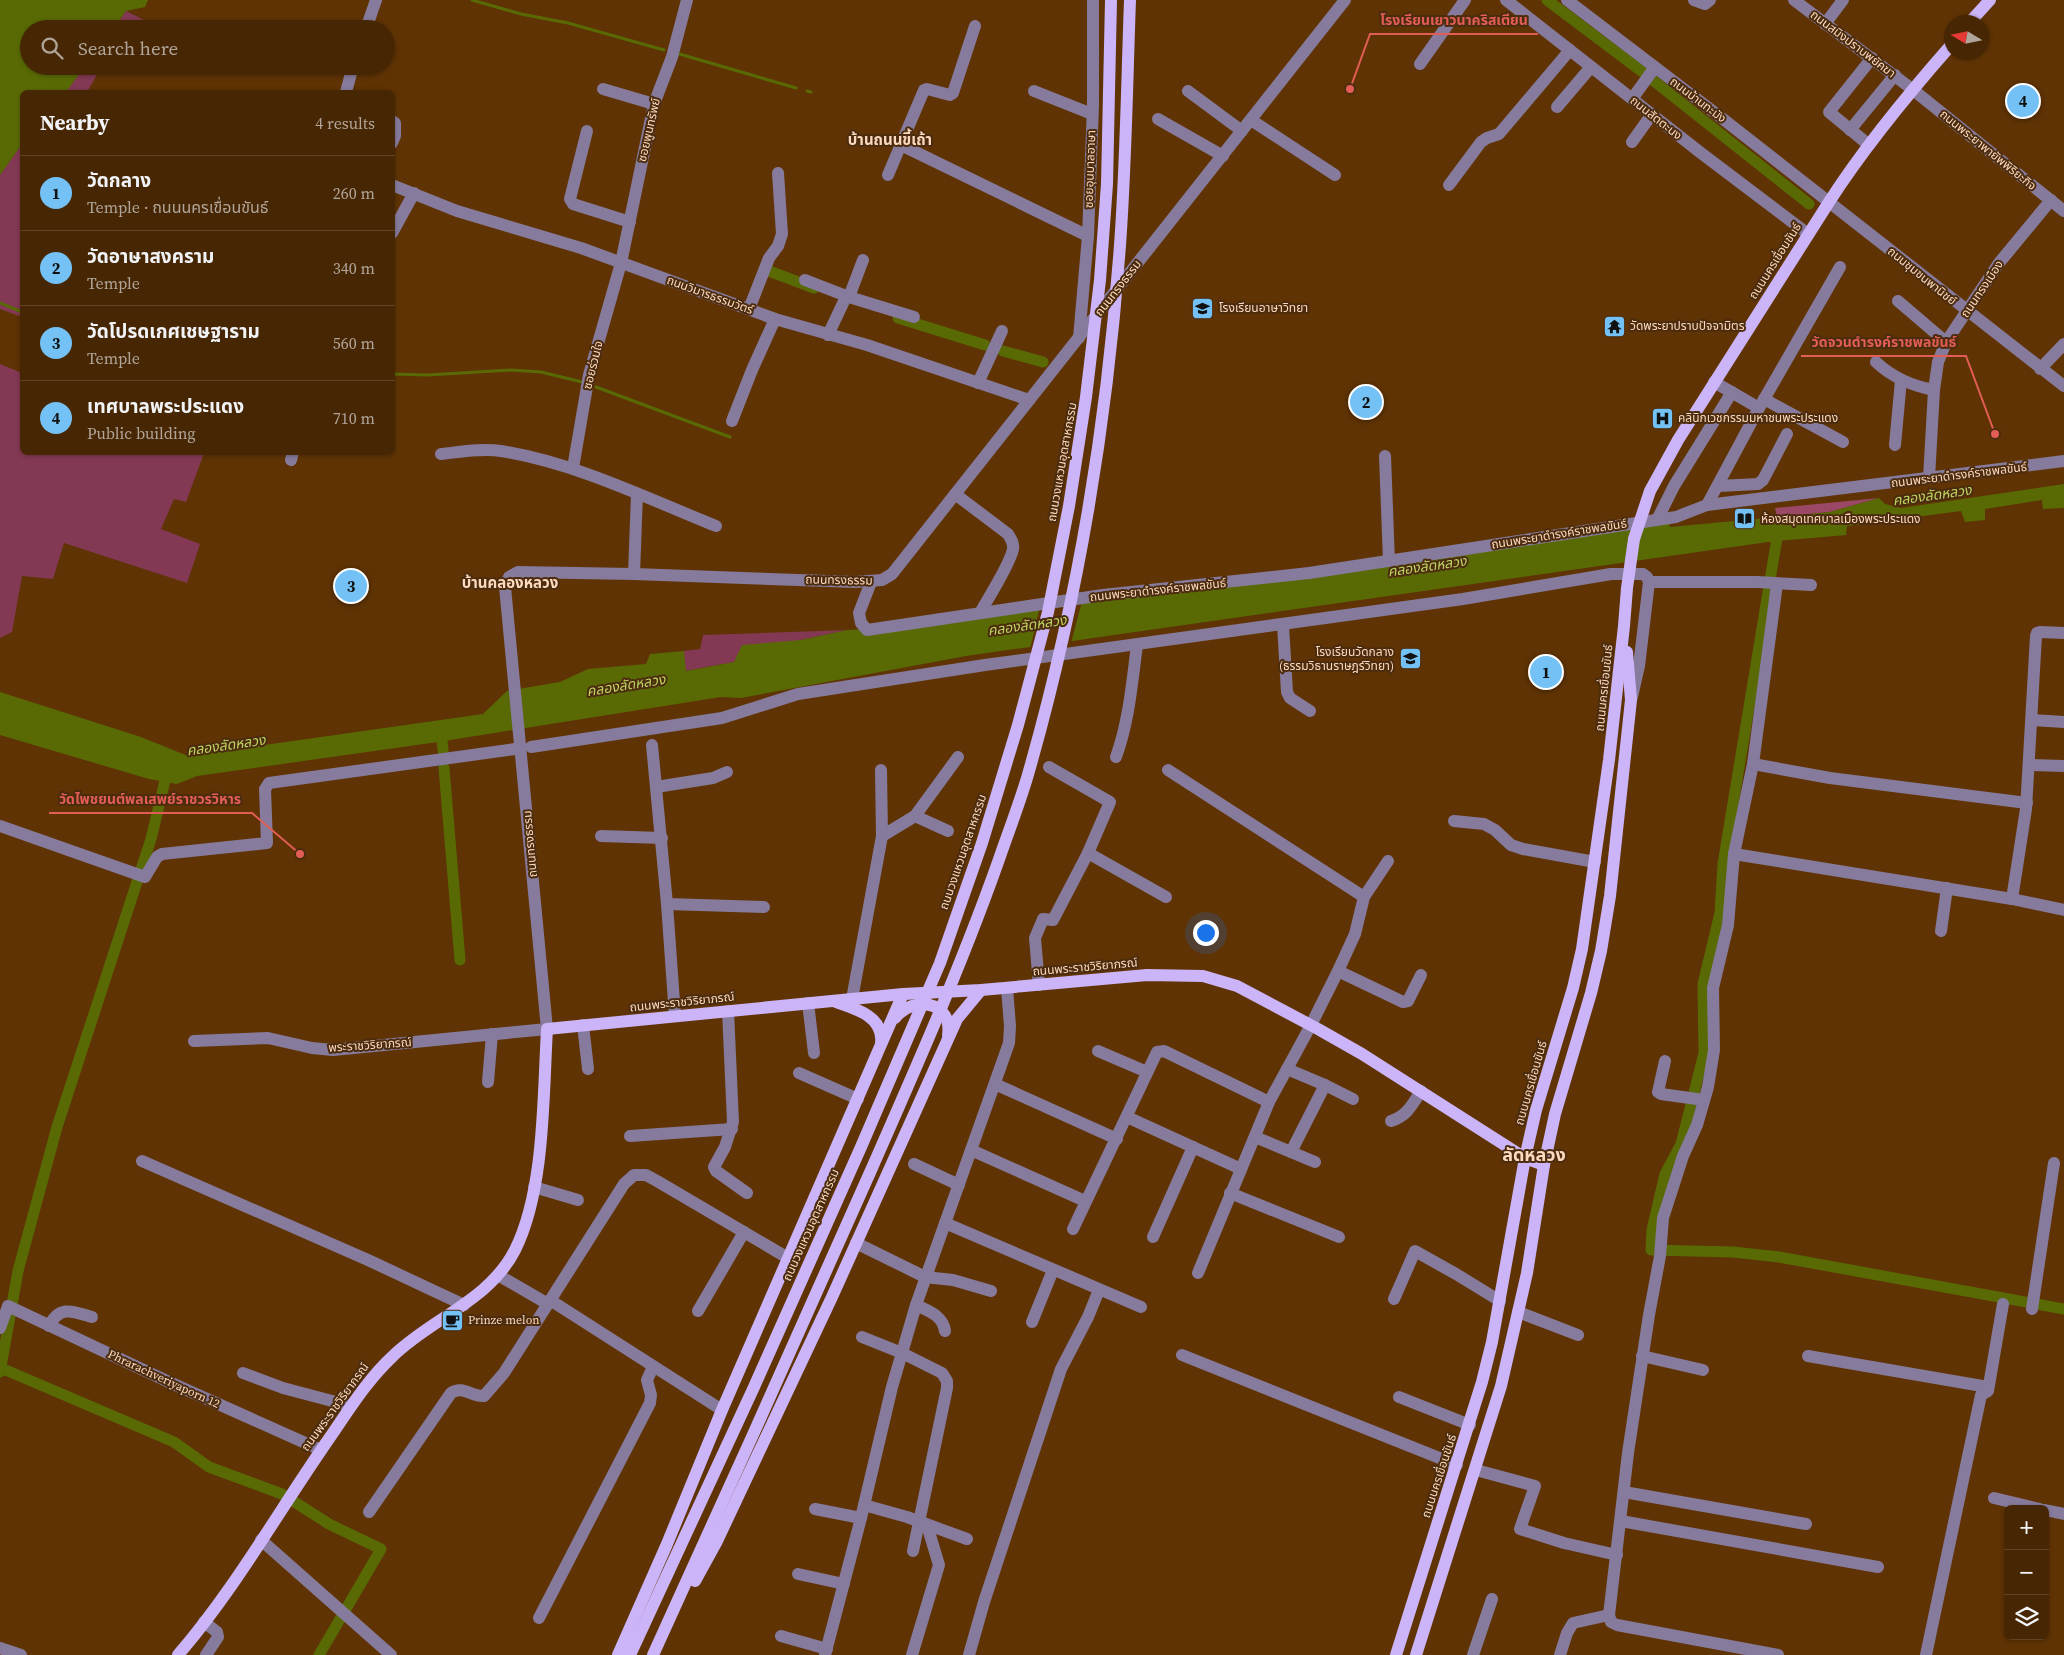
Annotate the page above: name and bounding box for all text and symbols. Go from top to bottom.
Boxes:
callout: โรงเรียนเยาวนาคริสเตียน [1370,5,1538,34]
street label: ถนนสมิงปราบพยัคฆา [1807,7,1899,81]
text: โรงเรียนเยาวนาคริสเตียน [1380,10,1528,30]
north arrow [1944,15,1989,60]
search box [20,20,395,75]
icon: search [38,34,66,62]
text: Search here [78,35,178,61]
street label: ถนนบ้านทะมัง [1667,74,1729,126]
pin: 4 [2007,82,2039,120]
street label: ถนนสัตตะนง [1627,93,1685,143]
street label: ซอยพูนทรัพย์ [634,96,664,163]
street label: ถนนพระยาพายัพพิริยะกิจ [1936,106,2040,194]
text: Nearby [40,108,110,137]
text: 4 results [315,112,375,134]
district label: บ้านถนนขี้เถ้า [848,128,932,150]
street label: ซอยอุนบาลอาษา [1081,130,1099,208]
text: วัดกลาง [87,167,151,193]
text: 1 [52,182,60,204]
text: 260 m [333,182,375,204]
text: Temple · ถนนนครเขื่อนขันธ์ [87,196,268,218]
street label: ถนนนครเขื่อนขันธ์ [1744,219,1805,302]
text: วัดอาษาสงคราม [87,243,214,269]
street label: ถนนชุมชนพานิชย์ [1884,243,1960,309]
text: 2 [52,257,60,279]
text: 340 m [333,257,375,279]
street label: ถนนทรงธรรม [1091,257,1145,319]
street label: ถนนทรงเมือง [1957,257,2007,321]
text: Temple [87,272,140,294]
street label: ถนนวิมารธรรมวัตร์ [665,272,756,318]
school or university icon: โรงเรียนอาษาวิทยา [1191,296,1215,320]
place label: โรงเรียนอาษาวิทยา [1219,300,1308,316]
temple icon: วัดพระยาปราบปัจจามิตร [1602,314,1626,338]
text: วัดโปรดเกศเชษฐาราม [87,318,260,344]
place label: วัดพระยาปราบปัจจามิตร [1630,318,1745,334]
callout: วัดจวนดำรงค์ราชพลขันธ์ [1801,327,1966,356]
text: 3 [52,332,60,354]
text: 560 m [333,332,375,354]
text: วัดจวนดำรงค์ราชพลขันธ์ [1812,332,1957,352]
street label: ซอยร่วมใจ [579,339,607,391]
text: Temple [87,347,140,369]
pin: 2 [1350,383,1382,421]
text: เทศบาลพระประแดง [87,393,244,419]
street label: ถนนวงแหวนอุตสาหกรรม [1044,401,1080,523]
hospital icon: คลินิกเวชกรรมมหาชนพระประแดง [1650,406,1674,430]
text: 4 [52,407,60,429]
text: 710 m [333,407,375,429]
place label: คลินิกเวชกรรมมหาชนพระประแดง [1678,410,1838,426]
text: Public building [87,422,196,444]
street label: ถนนพระยาดำรงค์ราชพลขันธ์ [1890,459,2028,491]
water label: คลองลัดหลวง [1891,479,1974,510]
library icon: ห้องสมุดเทศบาลเมืองพระประแดง [1733,507,1757,531]
place label: ห้องสมุดเทศบาลเมืองพระประแดง [1761,511,1921,527]
street label: ถนนพระยาดำรงค์ราชพลขันธ์ [1490,515,1628,553]
water label: คลองลัดหลวง [1386,550,1469,581]
pin: 3 [335,567,367,605]
street label: ถนนทรงธรรม [805,571,873,589]
district label: บ้านคลองหลวง [462,572,558,593]
street label: ถนนพระยาดำรงค์ราชพลขันธ์ [1089,575,1227,605]
water label: คลองลัดหลวง [986,609,1069,640]
place label: โรงเรียนวัดกลาง (ธรรมวิธานราษฎร์วิทยา) [1279,644,1394,674]
street label: ถนนนครเขื่อนขันธ์ [1590,644,1617,732]
school or university icon: โรงเรียนวัดกลาง (ธรรมวิธานราษฎร์วิทยา) [1398,647,1422,671]
pin: 1 [1530,653,1562,691]
water label: คลองลัดหลวง [585,669,668,701]
water label: คลองลัดหลวง [185,729,268,760]
callout: วัดไพชยนต์พลเสพย์ราชวรวิหาร [49,784,252,813]
text: วัดไพชยนต์พลเสพย์ราชวรวิหาร [59,789,241,809]
street label: ถนนวงแหวนอุตสาหกรรม [936,792,990,912]
street label: ถนนทรงธรรม [519,810,541,878]
your location [1193,920,1219,946]
street label: ถนนพระราชวิริยาภรณ์ [1032,954,1138,980]
street label: ถนนพระราชวิริยาภรณ์ [629,989,735,1015]
street label: พระราชวิริยาภรณ์ [328,1034,412,1056]
street label: ถนนนครเขื่อนขันธ์ [1510,1038,1551,1127]
district label: ลัดหลวง [1502,1142,1566,1167]
street label: ถนนวงแหวนอุตสาหกรรม [779,1166,843,1284]
cafe icon: Prinze melon [440,1308,464,1332]
place label: Prinze melon [468,1312,540,1328]
street label: Phrarachveriyaporn 12 [105,1346,223,1412]
street label: ถนนพระราชวิริยาภรณ์ [298,1360,372,1454]
street label: ถนนนครเขื่อนขันธ์ [1417,1432,1460,1520]
map controls [2004,1505,2049,1640]
button: + [2004,1505,2049,1550]
button: − [2004,1550,2049,1595]
button: layers [2004,1595,2049,1640]

